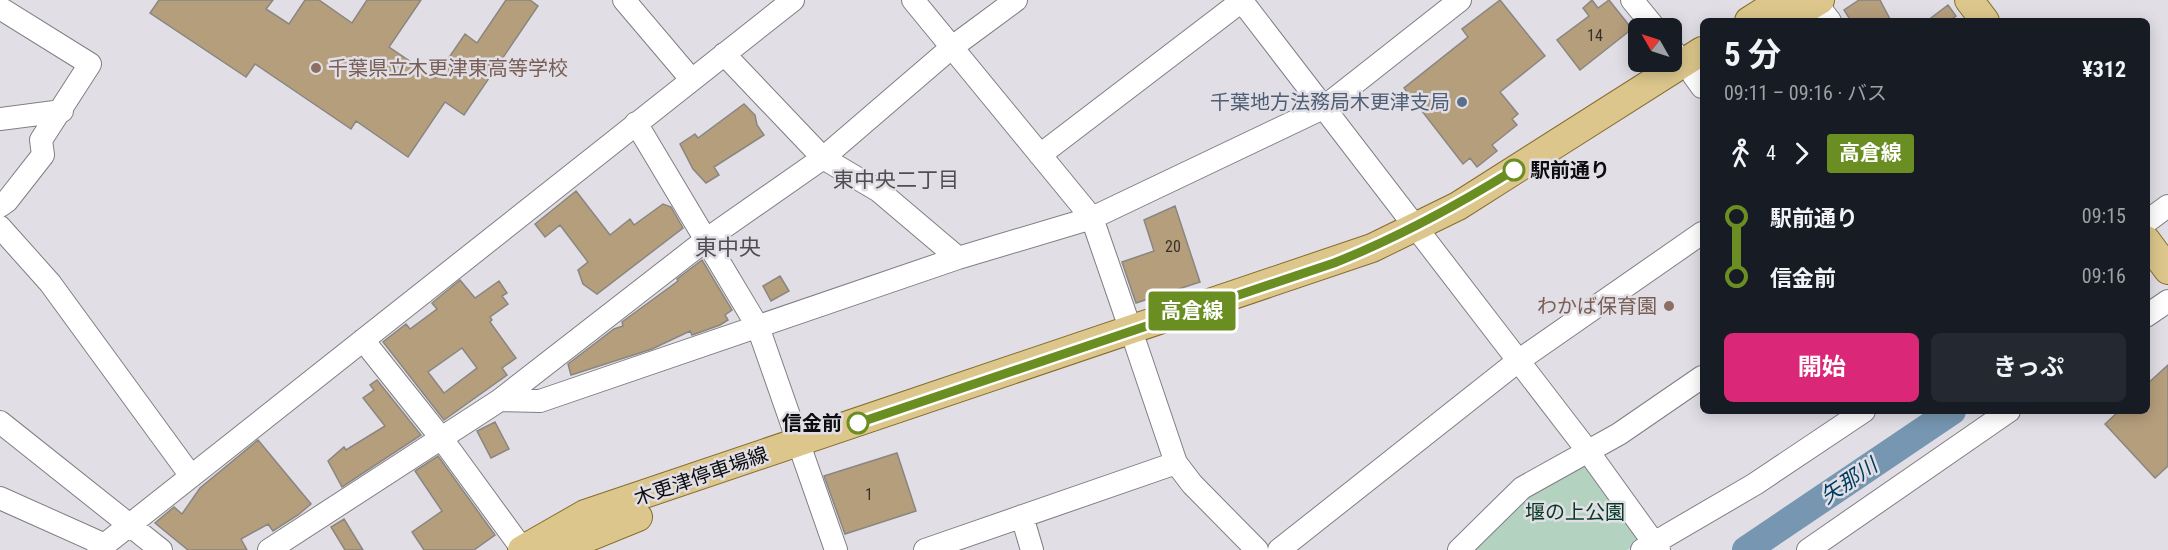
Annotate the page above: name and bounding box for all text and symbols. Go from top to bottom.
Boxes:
north arrow [1628,18,1682,72]
map controls [1628,18,1682,72]
house number: 14 [1587,26,1603,45]
text: 5 分 [1724,35,1781,74]
place label: 千葉県立木更津東高等学校 [328,56,568,80]
text: ¥312 [2082,57,2126,82]
marker: 千葉県立木更津東高等学校 [309,61,323,75]
text: 09:11 – 09:16 · バス [1724,81,1887,105]
place label: 千葉地方法務局木更津支局 [1210,90,1450,114]
marker: 千葉地方法務局木更津支局 [1455,95,1469,109]
icon: walk [1724,137,1757,170]
icon: forward [1785,137,1818,170]
text: 4 [1766,141,1776,165]
text: 高倉線 [1839,141,1902,165]
place label: 駅前通り [1530,158,1610,182]
marker: 駅前通り [1503,159,1525,181]
district label: 東中央二丁目 [833,168,959,192]
text: 09:15 [2082,204,2126,228]
text: 駅前通り [1770,206,1858,231]
district label: 東中央 [695,235,761,260]
house number: 20 [1165,237,1181,256]
text: 09:16 [2082,264,2126,288]
text: 信金前 [1770,266,1836,291]
line badge: 高倉線 [1158,292,1226,330]
place label: わかば保育園 [1537,294,1657,318]
text: 高倉線 [1161,299,1224,323]
marker: わかば保育園 [1662,299,1676,313]
button: 開始 [1724,333,1919,402]
button: きっぷ [1931,333,2126,402]
place label: 信金前 [782,411,842,435]
marker: 信金前 [847,412,869,434]
street label: 木更津停車場線 [631,442,771,510]
water label: 矢那川 [1816,452,1883,509]
house number: 1 [865,485,873,504]
park label: 堰の上公園 [1525,500,1625,524]

